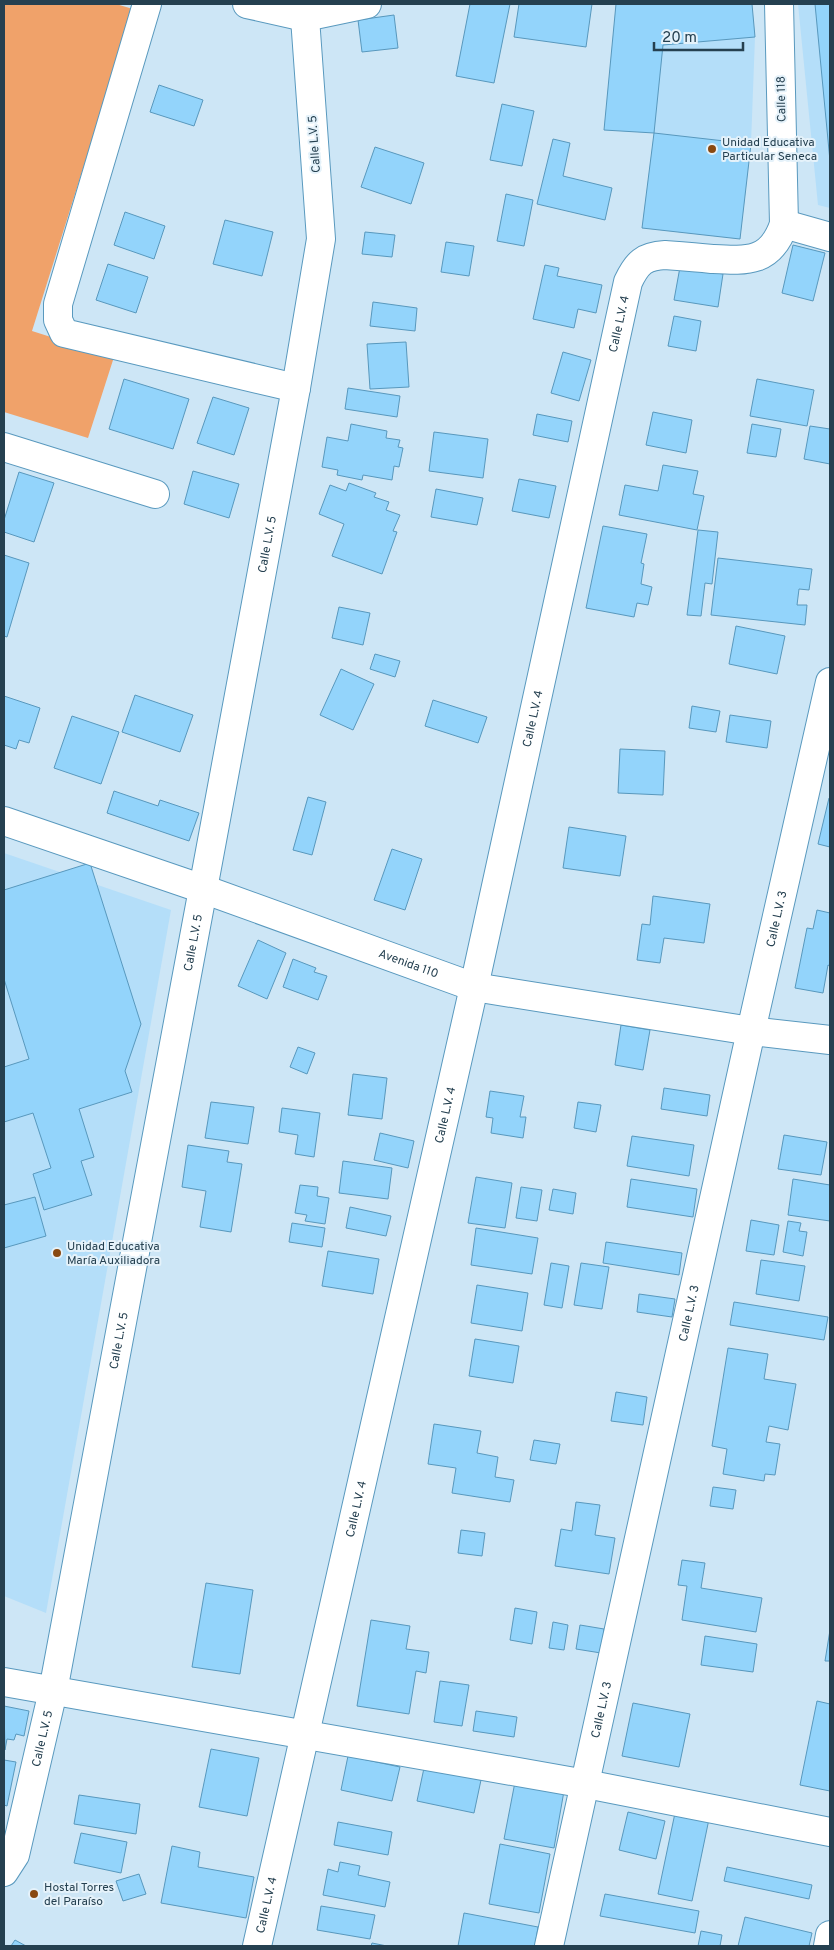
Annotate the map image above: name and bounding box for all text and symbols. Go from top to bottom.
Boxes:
scale bar [654,20,743,52]
text: 20 m [662,29,697,48]
street label: Calle 118 [774,76,790,122]
street label: Calle L.V. 5 [305,115,325,173]
place label: Unidad Educativa Particular Seneca [722,135,817,165]
marker: Unidad Educativa Particular Seneca [706,143,718,155]
street label: Calle L.V. 4 [606,294,634,354]
street label: Calle L.V. 5 [255,515,281,574]
street label: Calle L.V. 4 [520,689,548,749]
street label: Calle L.V. 3 [763,889,792,949]
street label: Calle L.V. 5 [181,913,207,973]
street label: Avenida 110 [376,946,441,982]
street label: Calle L.V. 4 [432,1085,460,1145]
place label: Unidad Educativa María Auxiliadora [67,1239,160,1269]
marker: Unidad Educativa María Auxiliadora [51,1247,63,1259]
street label: Calle L.V. 3 [676,1284,704,1343]
street label: Calle L.V. 5 [106,1311,133,1371]
street label: Calle L.V. 4 [343,1479,371,1539]
street label: Calle L.V. 3 [588,1680,616,1740]
street label: Calle L.V. 5 [29,1709,57,1769]
street label: Calle L.V. 4 [253,1875,281,1935]
place label: Hostal Torres del Paraíso [44,1880,114,1910]
marker: Hostal Torres del Paraíso [28,1888,40,1900]

